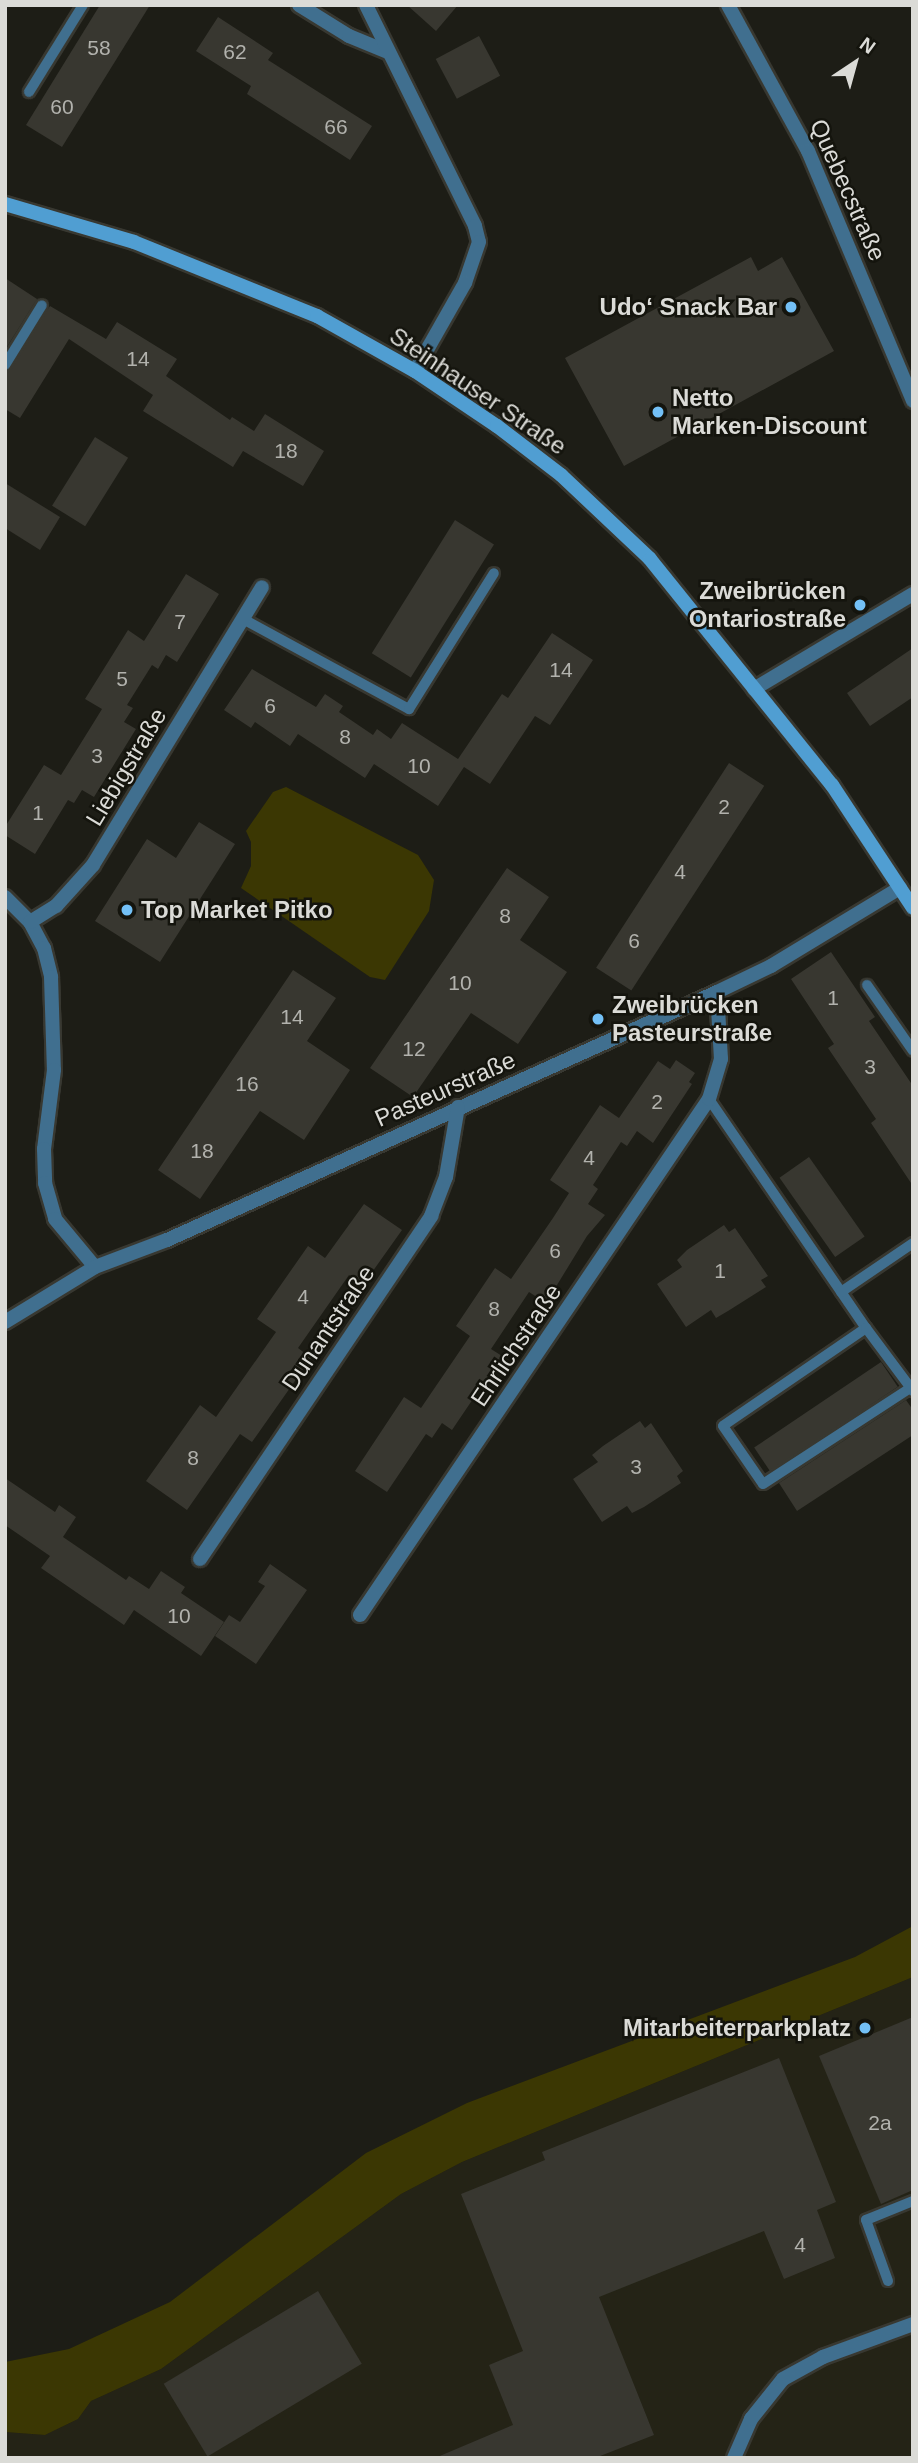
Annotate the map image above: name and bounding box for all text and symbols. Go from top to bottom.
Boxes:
north arrow [820,28,890,98]
text: N [856,33,879,58]
house number: 58 [87,35,111,61]
house number: 62 [223,39,247,65]
house number: 60 [50,94,74,120]
house number: 66 [324,114,348,140]
street label: Quebecstraße [804,115,892,265]
place label: Udo‘ Snack Bar [600,293,777,321]
marker: Udo‘ Snack Bar [783,299,799,315]
street label: Steinhauser Straße [384,321,572,461]
house number: 14 [126,346,150,372]
place label: Netto Marken-Discount [672,384,867,440]
marker: Netto Marken-Discount [650,404,666,420]
house number: 18 [274,438,298,464]
place label: Zweibrücken Ontariostraße [689,577,846,633]
marker: Zweibrücken Ontariostraße [852,597,868,613]
house number: 7 [174,609,186,635]
house number: 14 [549,657,573,683]
house number: 5 [116,666,128,692]
house number: 6 [264,693,276,719]
street label: Liebigstraße [80,703,172,831]
house number: 8 [339,724,351,750]
house number: 3 [91,743,103,769]
house number: 10 [407,753,431,779]
house number: 2 [718,794,730,820]
house number: 1 [32,800,44,826]
house number: 4 [674,859,686,885]
place label: Top Market Pitko [141,896,333,924]
marker: Top Market Pitko [119,902,135,918]
house number: 8 [499,903,511,929]
house number: 6 [628,928,640,954]
house number: 10 [448,970,472,996]
house number: 1 [827,985,839,1011]
place label: Zweibrücken Pasteurstraße [612,991,772,1047]
house number: 14 [280,1004,304,1030]
marker: Zweibrücken Pasteurstraße [590,1011,606,1027]
house number: 12 [402,1036,426,1062]
street label: Pasteurstraße [370,1045,520,1133]
house number: 3 [864,1054,876,1080]
house number: 16 [235,1071,259,1097]
house number: 2 [651,1089,663,1115]
house number: 18 [190,1138,214,1164]
house number: 4 [583,1145,595,1171]
house number: 6 [549,1238,561,1264]
house number: 1 [714,1258,726,1284]
street label: Dunantstraße [275,1260,381,1396]
street label: Ehrlichstraße [465,1278,567,1412]
house number: 4 [297,1284,309,1310]
house number: 8 [488,1296,500,1322]
house number: 8 [187,1445,199,1471]
house number: 3 [630,1454,642,1480]
house number: 10 [167,1603,191,1629]
place label: Mitarbeiterparkplatz [623,2014,851,2042]
marker: Mitarbeiterparkplatz [857,2020,873,2036]
house number: 2a [868,2110,892,2136]
house number: 4 [794,2232,806,2258]

